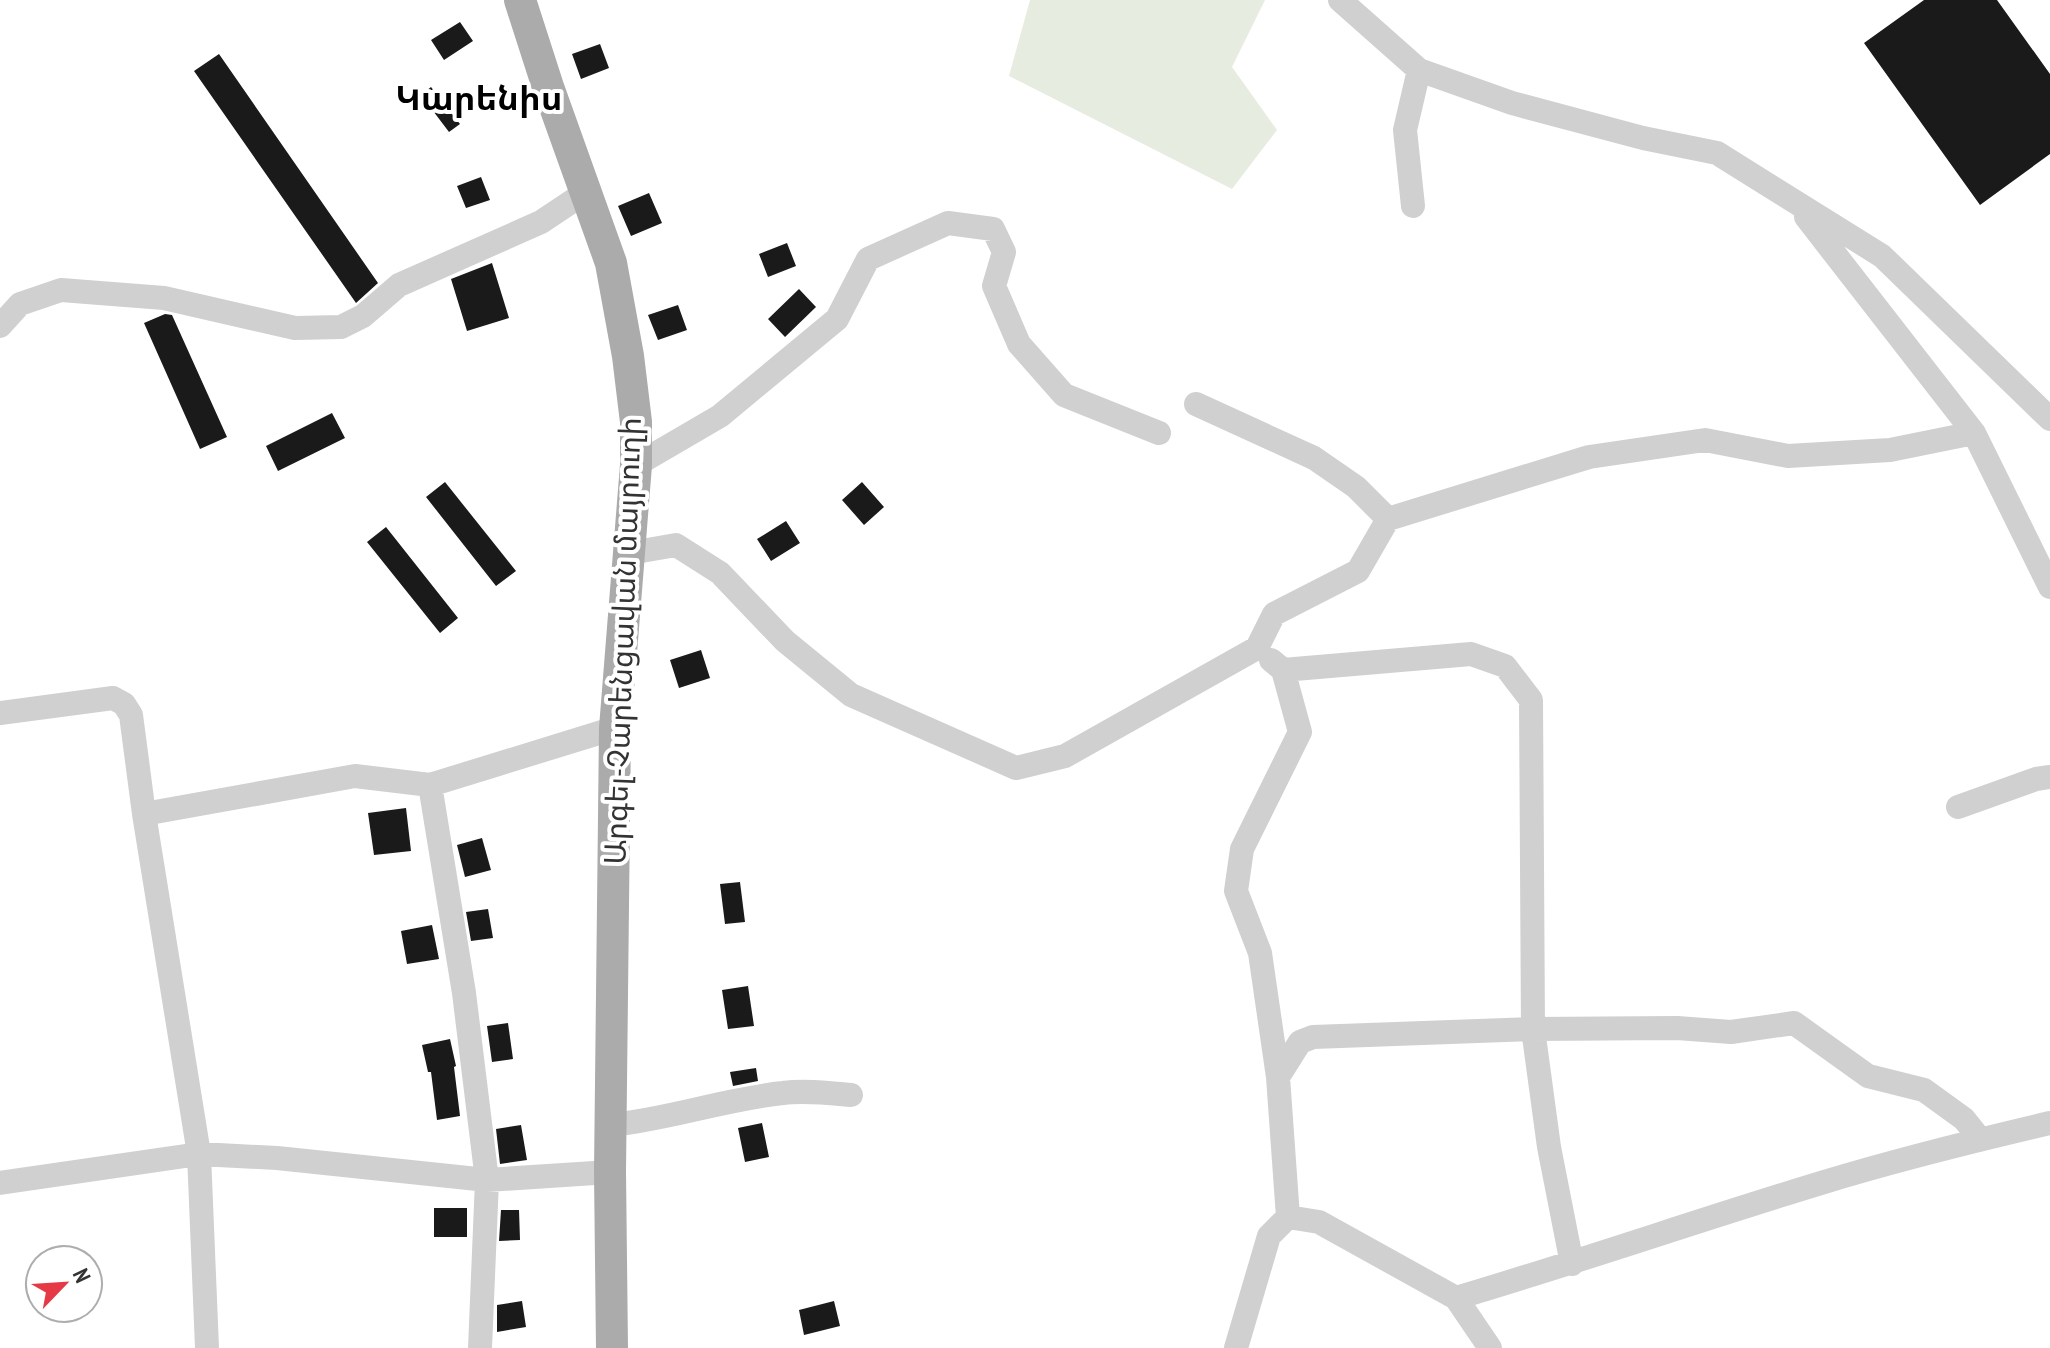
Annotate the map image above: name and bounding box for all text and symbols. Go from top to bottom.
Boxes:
district label: Կարենիս [395,75,563,119]
street label: Արգել-Չարենցավան մայրուղի [594,417,649,865]
north arrow [24,1244,104,1324]
text: N [67,1264,97,1287]

